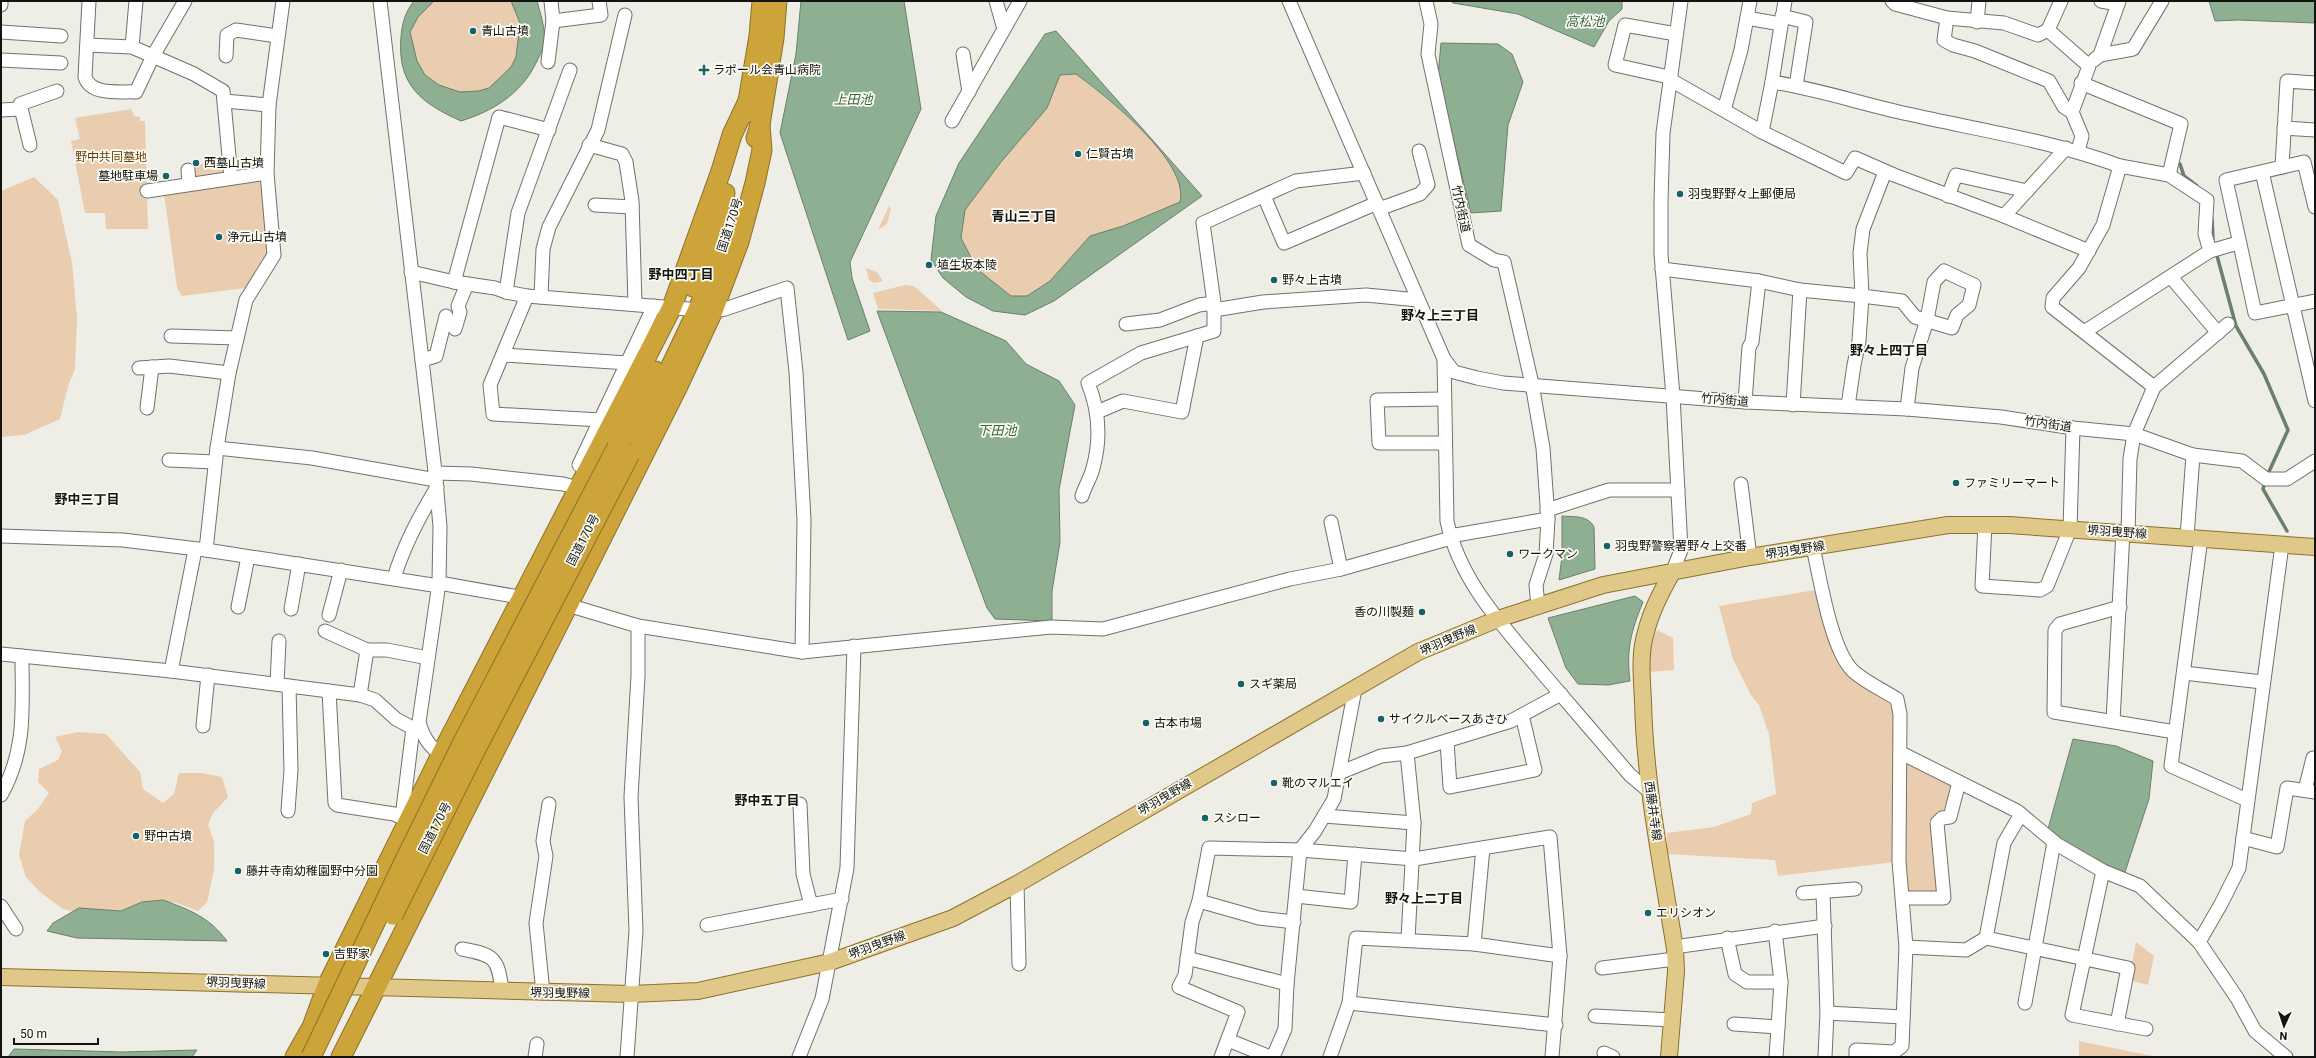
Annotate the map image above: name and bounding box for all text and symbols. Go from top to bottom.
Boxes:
water label: 高松池 [1565,14,1606,29]
place label: 青山古墳 [481,24,529,38]
marker: 青山古墳 [468,26,478,36]
place label: ラポール会青山病院 [713,63,821,77]
marker: ラポール会青山病院 [698,64,710,76]
water label: 上田池 [833,92,874,107]
place label: 仁賢古墳 [1086,147,1134,161]
marker: 仁賢古墳 [1073,149,1083,159]
park label: 野中共同墓地 [75,150,147,164]
place label: 西墓山古墳 [204,156,264,170]
marker: 西墓山古墳 [191,158,201,168]
place label: 墓地駐車場 [98,169,158,183]
marker: 墓地駐車場 [161,171,171,181]
street label: 竹内街道 [1449,184,1473,234]
place label: 羽曳野野々上郵便局 [1688,187,1796,201]
marker: 羽曳野野々上郵便局 [1675,189,1685,199]
street label: 国道170号 [715,196,745,254]
district label: 青山三丁目 [991,209,1057,224]
place label: 浄元山古墳 [227,230,287,244]
marker: 浄元山古墳 [214,232,224,242]
place label: 埴生坂本陵 [937,258,997,272]
marker: 埴生坂本陵 [924,260,934,270]
district label: 野中四丁目 [648,267,714,282]
place label: 野々上古墳 [1282,273,1342,287]
marker: 野々上古墳 [1269,275,1279,285]
district label: 野々上三丁目 [1401,308,1479,323]
district label: 野々上四丁目 [1850,343,1928,358]
street label: 竹内街道 [1700,391,1750,409]
street label: 竹内街道 [2023,414,2073,434]
water label: 下田池 [977,423,1018,438]
place label: ファミリーマート [1964,476,2060,490]
marker: ファミリーマート [1951,478,1961,488]
district label: 野中三丁目 [54,492,120,507]
street label: 国道170号 [564,512,602,568]
street label: 堺羽曳野線 [2087,523,2147,541]
street label: 堺羽曳野線 [1764,538,1826,562]
place label: 羽曳野警察署野々上交番 [1615,539,1747,553]
marker: 羽曳野警察署野々上交番 [1602,541,1612,551]
place label: ワークマン [1518,547,1578,561]
marker: ワークマン [1505,549,1515,559]
place label: 香の川製麺 [1354,605,1414,619]
marker: 香の川製麺 [1417,607,1427,617]
street label: 堺羽曳野線 [1418,622,1478,658]
place label: スギ薬局 [1249,677,1297,691]
marker: スギ薬局 [1236,679,1246,689]
place label: サイクルベースあさひ [1389,712,1508,726]
marker: サイクルベースあさひ [1376,714,1386,724]
place label: 古本市場 [1154,716,1202,730]
marker: 古本市場 [1141,718,1151,728]
street label: 堺羽曳野線 [1136,776,1194,818]
place label: 靴のマルエイ [1282,776,1354,790]
marker: 靴のマルエイ [1269,778,1279,788]
street label: 西藤井寺線 [1642,780,1664,842]
district label: 野中五丁目 [734,793,800,808]
street label: 国道170号 [416,800,454,856]
place label: スシロー [1213,811,1261,825]
marker: スシロー [1200,813,1210,823]
place label: 野中古墳 [144,829,192,843]
marker: 野中古墳 [131,831,141,841]
place label: 藤井寺南幼稚園野中分園 [246,864,378,878]
marker: 藤井寺南幼稚園野中分園 [233,866,243,876]
district label: 野々上二丁目 [1385,891,1463,906]
place label: エリシオン [1656,906,1716,920]
marker: エリシオン [1643,908,1653,918]
street label: 堺羽曳野線 [846,928,908,962]
place label: 吉野家 [334,947,370,961]
marker: 吉野家 [321,949,331,959]
street label: 堺羽曳野線 [206,975,266,991]
street label: 堺羽曳野線 [530,985,590,1001]
north arrow [2264,1006,2304,1046]
scale bar [14,1020,98,1046]
text: 50 m [20,1027,47,1041]
text: N [2279,1029,2288,1042]

